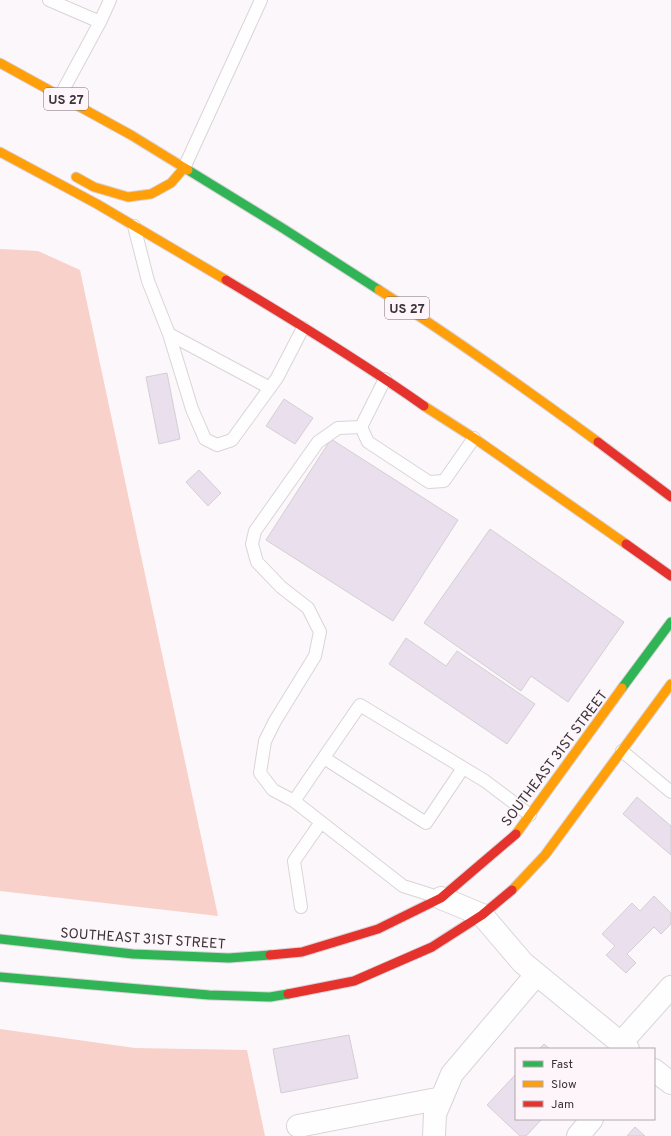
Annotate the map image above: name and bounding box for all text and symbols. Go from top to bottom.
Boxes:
road number: US 27 [44,88,88,110]
road number: US 27 [385,297,429,319]
street label: SOUTHEAST 31ST STREET [499,688,612,830]
street label: SOUTHEAST 31ST STREET [60,925,226,954]
legend [515,1048,655,1120]
text: Fast [551,1057,573,1073]
text: Slow [551,1077,577,1093]
text: Jam [551,1097,574,1113]

